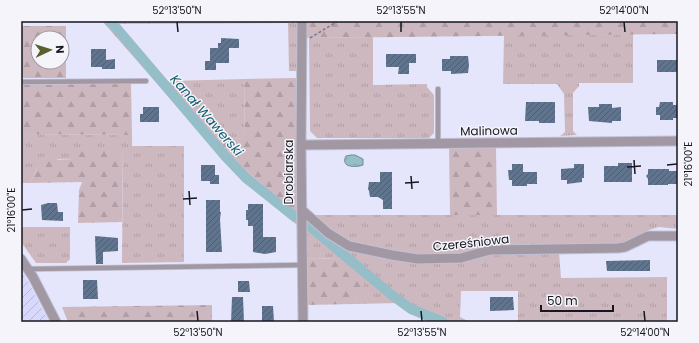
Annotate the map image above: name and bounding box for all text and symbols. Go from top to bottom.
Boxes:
text: 52°13'50"N [152,3,202,18]
text: 52°13'55"N [376,3,426,18]
text: 52°14'00"N [599,3,649,18]
north arrow [30,30,70,70]
text: N [52,45,68,54]
water label: Kanał Wawerski [166,70,248,161]
street label: Malinowa [460,121,518,140]
street label: Drobiarska [280,140,297,204]
text: 21°16'00"E [681,142,696,186]
text: 21°16'00"E [4,188,19,232]
street label: Czereśniowa [432,230,510,255]
scale bar [541,287,613,313]
text: 50 m [547,292,578,309]
text: 52°13'50"N [173,325,223,340]
text: 52°13'55"N [397,325,447,340]
text: 52°14'00"N [620,325,670,340]

